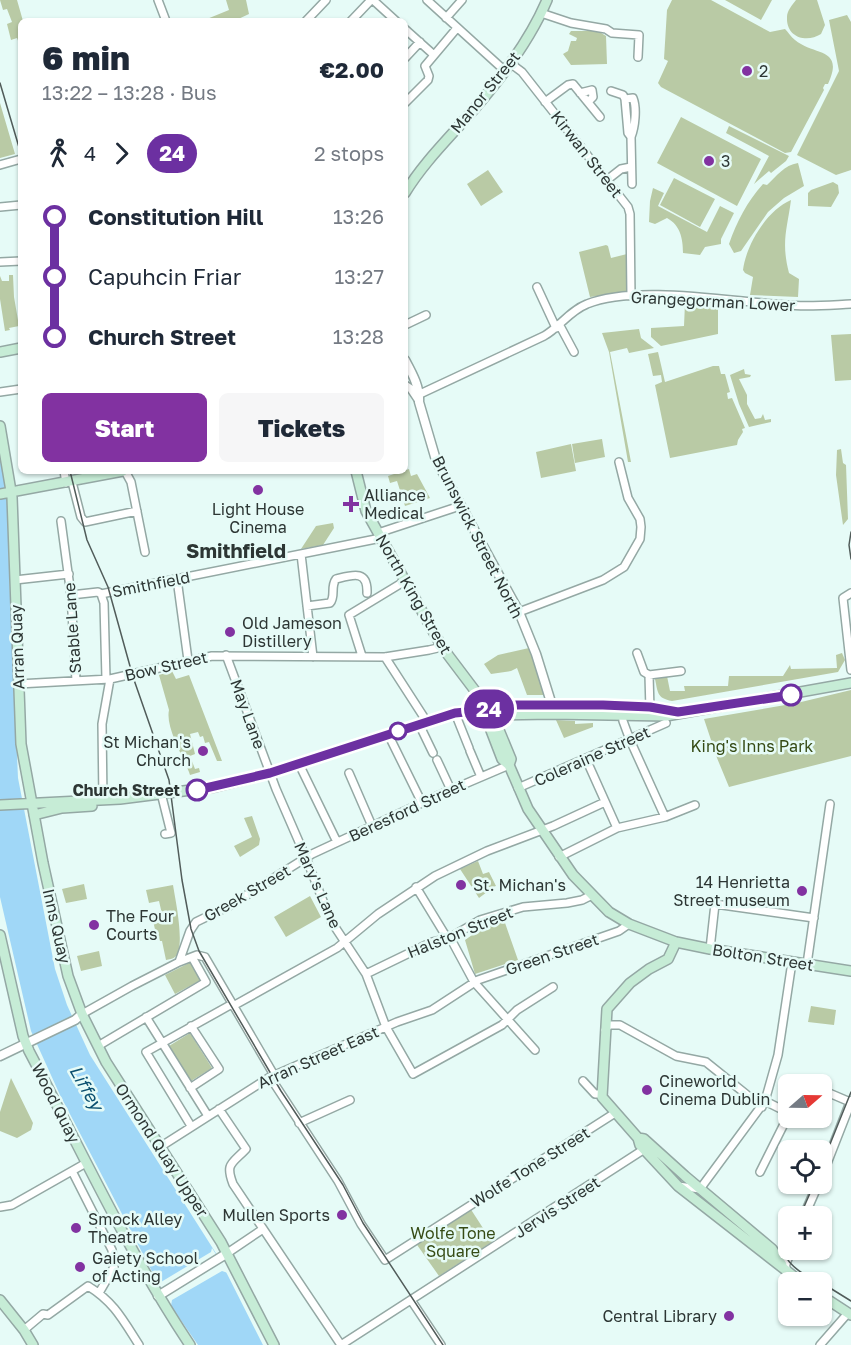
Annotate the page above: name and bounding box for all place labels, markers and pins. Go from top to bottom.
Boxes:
place label: 2 [759,61,768,81]
marker: 2 [740,64,754,78]
place label: 3 [721,151,730,171]
marker: 3 [702,154,716,168]
marker: Light House Cinema [251,483,265,497]
place label: Alliance Medical [364,485,426,523]
marker: Alliance Medical [342,495,360,513]
place label: Light House Cinema [212,499,304,537]
place label: Old Jameson Distillery [242,613,342,651]
marker: Old Jameson Distillery [223,625,237,639]
unlabelled marker [780,684,802,706]
unlabelled marker [389,722,407,740]
place label: St Michan's Church [103,732,191,770]
marker: St Michan's Church [196,744,210,758]
marker: Church Street [186,779,208,801]
place label: Church Street [72,780,180,800]
place label: 14 Henrietta Street museum [673,872,790,910]
place label: St. Michan's [473,875,566,895]
marker: St. Michan's [454,878,468,892]
marker: 14 Henrietta Street museum [795,884,809,898]
place label: The Four Courts [106,906,174,944]
marker: The Four Courts [87,918,101,932]
place label: Cineworld Cinema Dublin [659,1071,770,1109]
marker: Cineworld Cinema Dublin [640,1083,654,1097]
place label: Mullen Sports [222,1205,330,1225]
marker: Mullen Sports [335,1208,349,1222]
place label: Smock Alley Theatre [88,1209,182,1247]
marker: Smock Alley Theatre [69,1221,83,1235]
place label: Gaiety School of Acting [92,1248,199,1286]
marker: Gaiety School of Acting [73,1260,87,1274]
place label: Central Library [602,1306,717,1326]
marker: Central Library [722,1309,736,1323]

